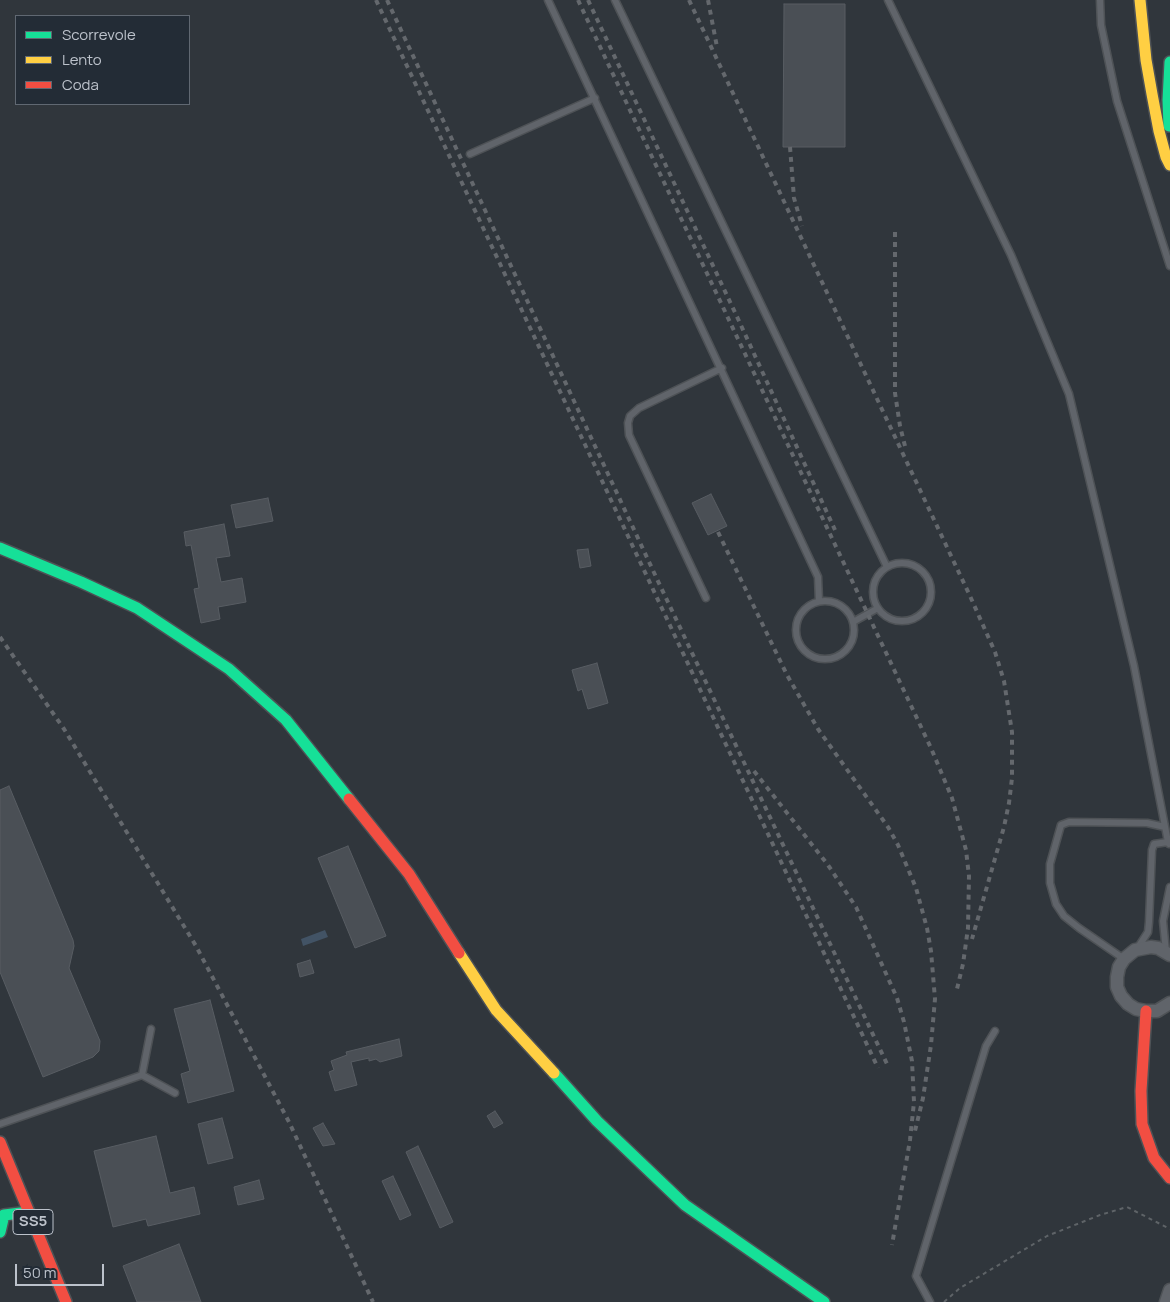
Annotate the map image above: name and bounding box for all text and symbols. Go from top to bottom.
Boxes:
legend [15,15,190,105]
text: Scorrevole [62,24,136,45]
text: Lento [62,49,102,70]
text: Coda [62,74,99,95]
road number: SS5 [13,1210,53,1234]
scale bar [18,1254,106,1286]
text: 50 m [23,1262,57,1283]

